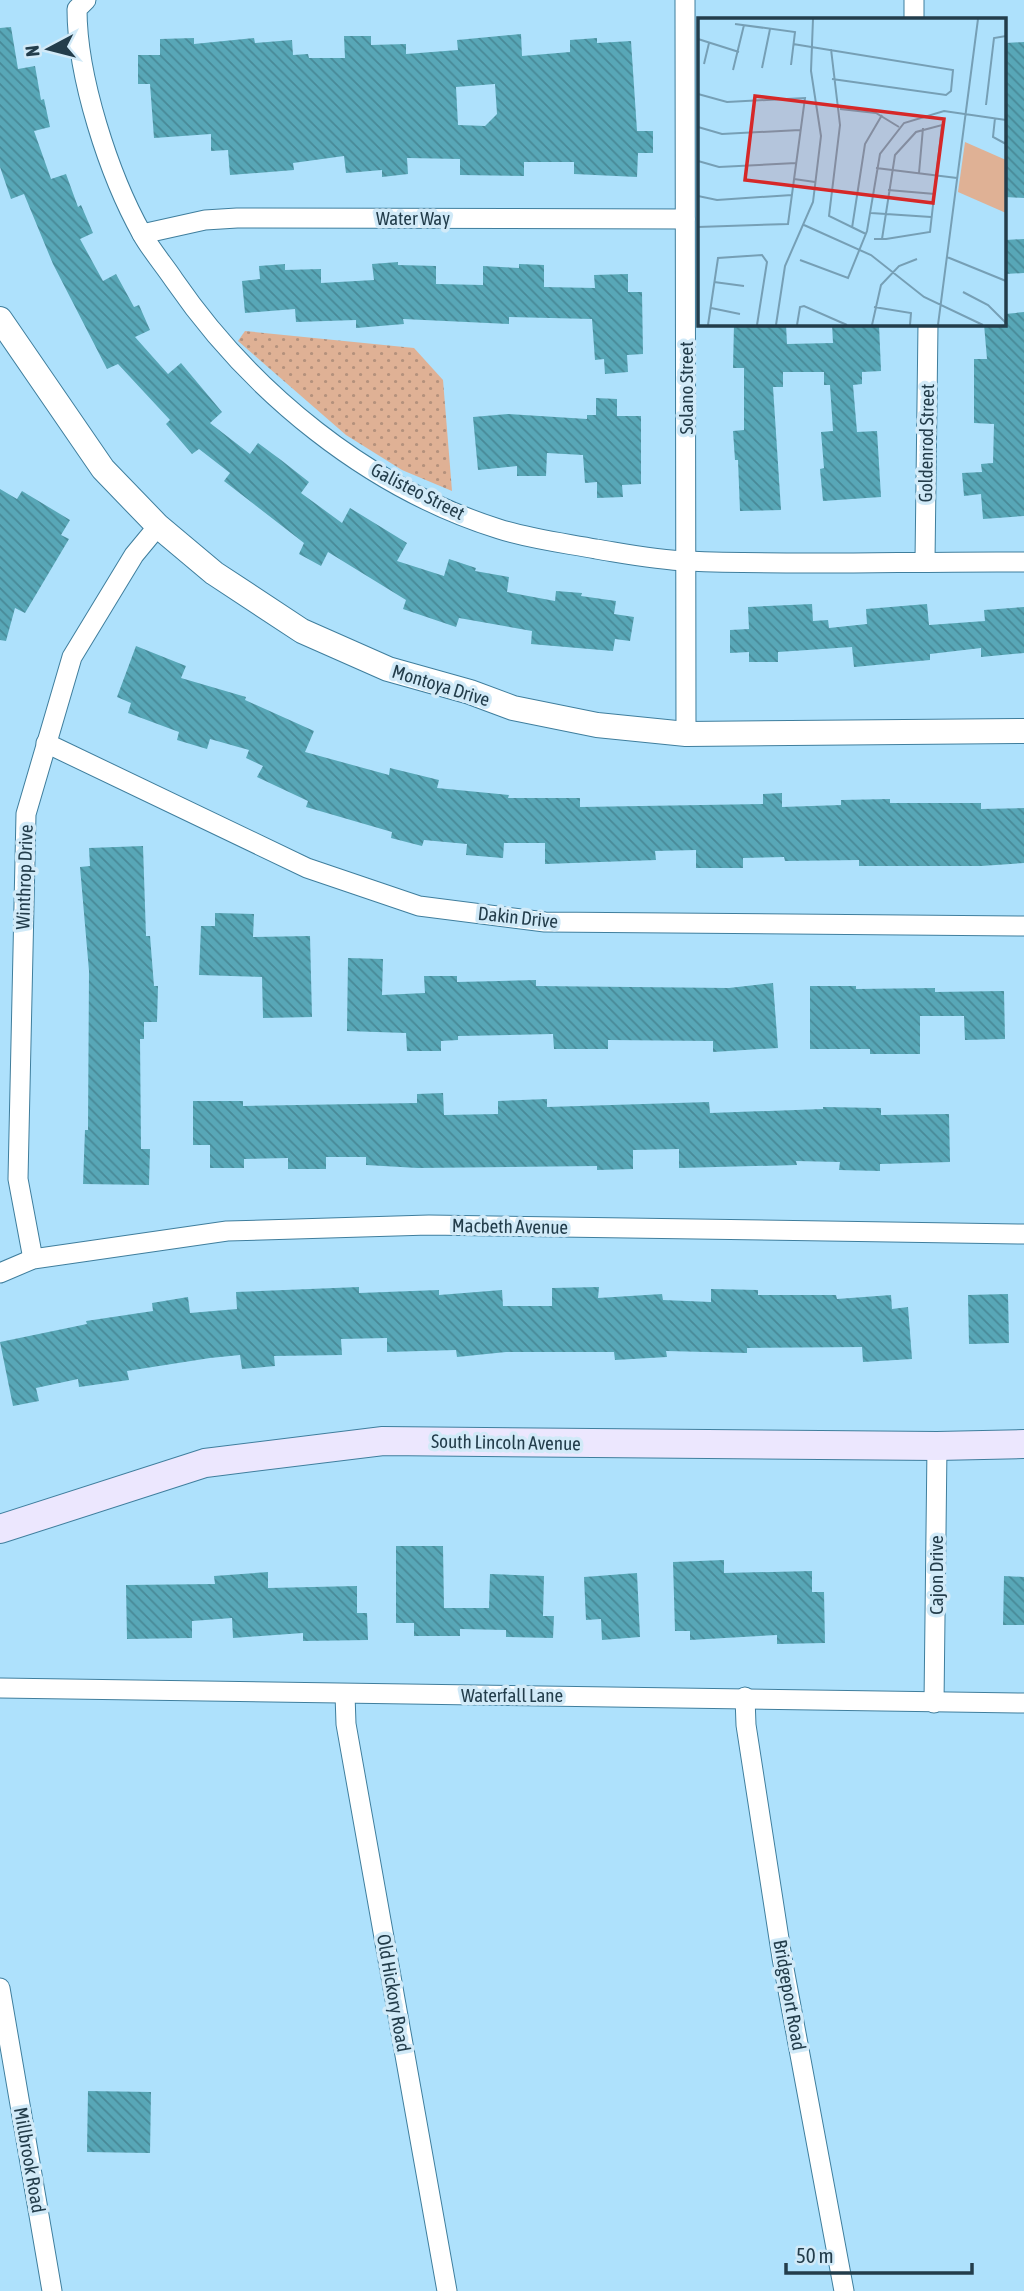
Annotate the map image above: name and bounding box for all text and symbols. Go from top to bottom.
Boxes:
north arrow [14,14,84,84]
inset map [698,18,1006,326]
text: N [21,44,44,58]
street label: Water Way [376,207,450,229]
street label: Solano Street [675,341,697,435]
street label: Goldenrod Street [914,384,938,502]
street label: Galisteo Street [368,458,468,524]
street label: Montoya Drive [390,660,492,710]
street label: Winthrop Drive [11,824,37,930]
street label: Dakin Drive [477,902,559,932]
street label: Macbeth Avenue [452,1214,568,1238]
street label: South Lincoln Avenue [431,1430,581,1454]
street label: Cajon Drive [925,1535,947,1615]
street label: Waterfall Lane [461,1684,563,1706]
street label: Old Hickory Road [373,1932,415,2054]
street label: Bridgeport Road [769,1938,811,2052]
street label: Millbrook Road [10,2105,50,2215]
scale bar [786,2232,972,2276]
text: 50 m [796,2243,834,2267]

